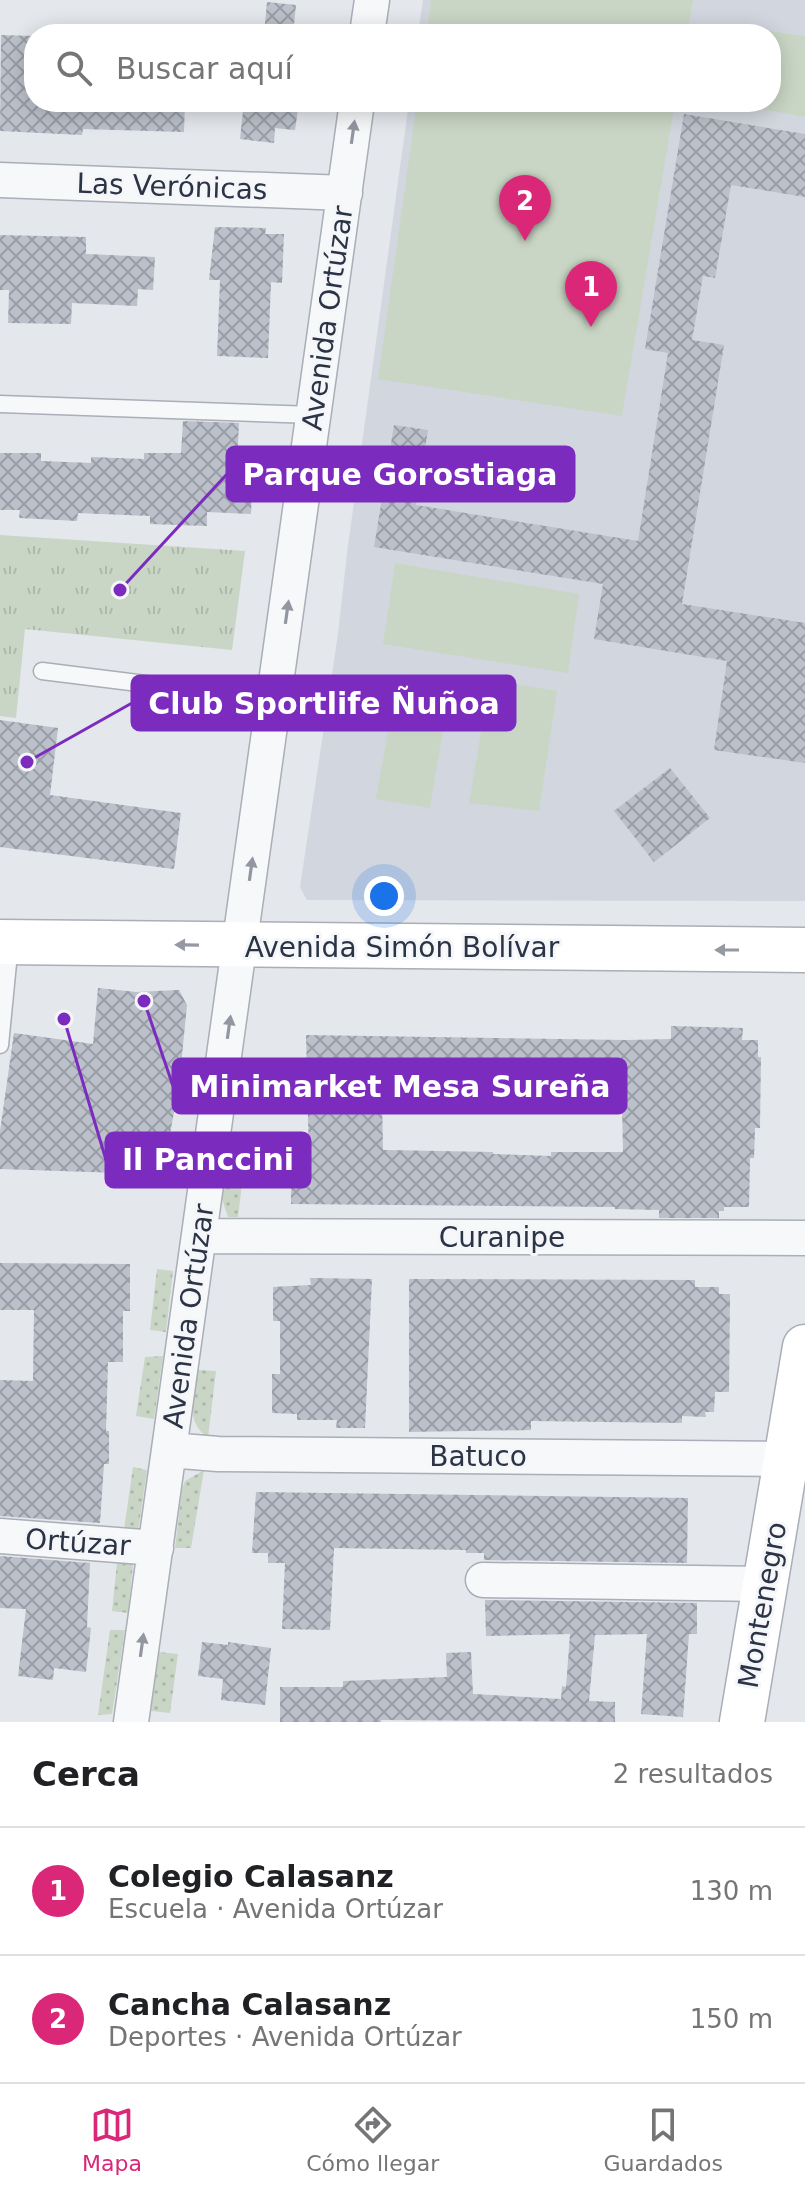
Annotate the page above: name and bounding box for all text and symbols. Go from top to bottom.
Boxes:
search box [24,24,781,112]
icon: search [52,46,96,90]
text: Buscar aquí [116,51,293,86]
one-way arrow [347,119,360,144]
street label: Las Verónicas [76,167,268,206]
pin: 2 [499,175,551,241]
street label: Avenida Ortúzar [295,203,360,432]
pin: 1 [565,261,617,327]
callout: Parque Gorostiaga [227,447,574,501]
text: Parque Gorostiaga [243,457,557,492]
one-way arrow [280,599,293,624]
callout: Club Sportlife Ñuñoa [132,676,515,730]
text: Club Sportlife Ñuñoa [148,685,500,721]
one-way arrow [245,856,258,881]
your location [364,876,404,916]
street label: Avenida Simón Bolívar [245,931,560,964]
one-way arrow [174,939,199,951]
one-way arrow [714,943,739,956]
one-way arrow [222,1014,235,1039]
callout: Minimarket Mesa Sureña [173,1059,626,1113]
text: Minimarket Mesa Sureña [190,1069,610,1104]
callout: Il Panccini [106,1133,310,1187]
text: Il Panccini [122,1142,294,1177]
street label: Avenida Ortúzar [156,1201,221,1430]
street label: Curanipe [439,1221,565,1254]
street label: Batuco [429,1440,527,1473]
street label: Montenegro [732,1519,793,1691]
street label: Ortúzar [24,1522,132,1563]
one-way arrow [136,1632,149,1657]
text: Cerca [32,1754,140,1794]
text: 2 resultados [613,1759,773,1789]
text: Colegio Calasanz [108,1859,394,1894]
text: 1 [49,1876,67,1906]
text: 130 m [690,1876,773,1906]
text: Escuela · Avenida Ortúzar [108,1894,443,1924]
text: Cancha Calasanz [108,1987,391,2022]
text: 2 [49,2004,67,2034]
text: 150 m [690,2004,773,2034]
text: Deportes · Avenida Ortúzar [108,2022,462,2052]
tab: Mapa [82,2103,142,2176]
tab: Cómo llegar [306,2103,439,2176]
tab: Guardados [603,2103,723,2176]

